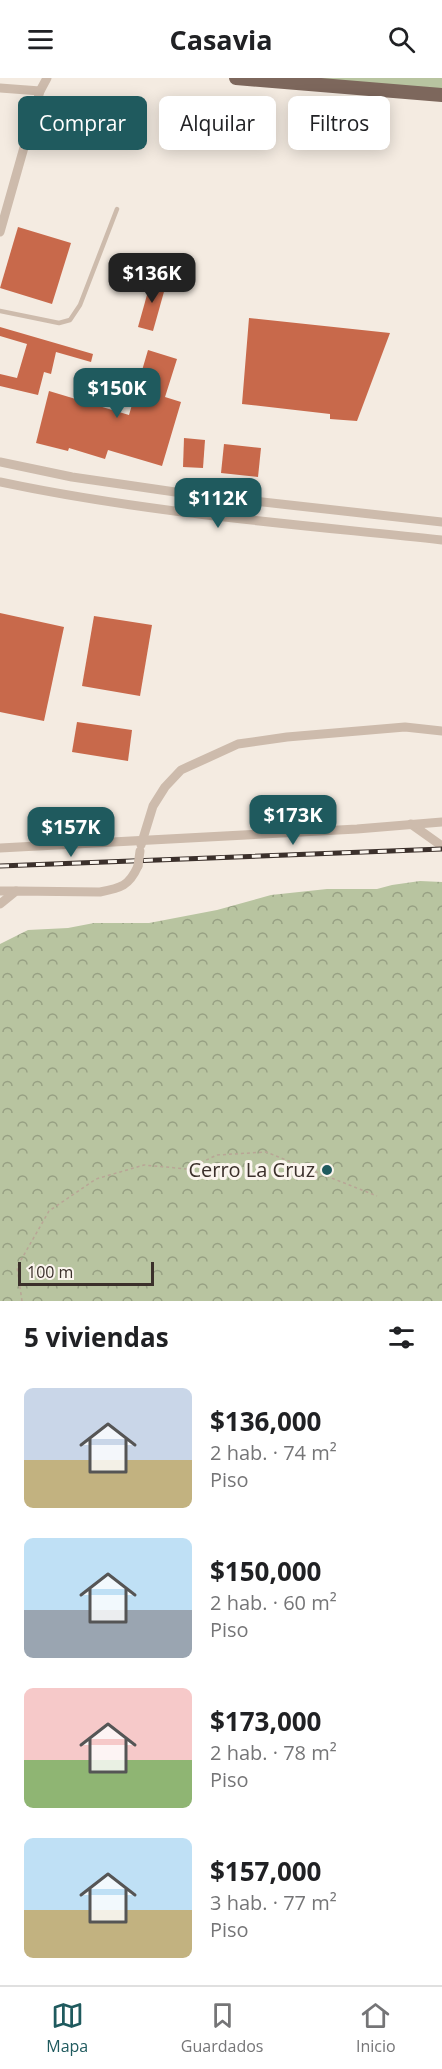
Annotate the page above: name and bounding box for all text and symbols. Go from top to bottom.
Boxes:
text: Casavia [169,21,273,58]
icon: menu [24,23,57,56]
icon: search [385,23,418,56]
chip: Comprar [18,96,147,150]
chip: Alquilar [159,96,276,150]
chip: Filtros [288,96,390,150]
pin: $136K [110,253,194,304]
text: $136K [122,259,182,286]
pin: $150K [75,368,159,419]
text: $150K [87,374,147,401]
pin: $112K [176,478,260,529]
text: $112K [188,484,248,511]
pin: $173K [251,795,335,846]
text: $173K [263,801,323,828]
pin: $157K [29,807,113,858]
text: $157K [41,813,101,840]
place label: Cerro La Cruz [188,1156,315,1183]
marker: Cerro La Cruz [320,1163,334,1177]
scale bar [18,1259,154,1286]
text: 100 m [27,1261,73,1283]
text: 5 viviendas [24,1319,169,1355]
icon: filters [385,1321,418,1354]
text: $136,000 [210,1403,321,1439]
icon: home [72,1412,144,1484]
text: 2 hab. · 74 m² [210,1439,337,1466]
text: Piso [210,1466,249,1493]
text: $150,000 [210,1553,321,1589]
icon: home [72,1562,144,1634]
text: 2 hab. · 60 m² [210,1589,337,1616]
text: Piso [210,1616,249,1643]
text: $173,000 [210,1703,321,1739]
icon: home [72,1712,144,1784]
text: 2 hab. · 78 m² [210,1739,337,1766]
text: Piso [210,1766,249,1793]
text: $157,000 [210,1853,321,1889]
icon: home [72,1862,144,1934]
text: 3 hab. · 77 m² [210,1889,337,1916]
text: Piso [210,1916,249,1943]
tab: Mapa [46,1999,88,2057]
tab: Guardados [181,1999,263,2057]
tab: Inicio [356,1999,396,2057]

